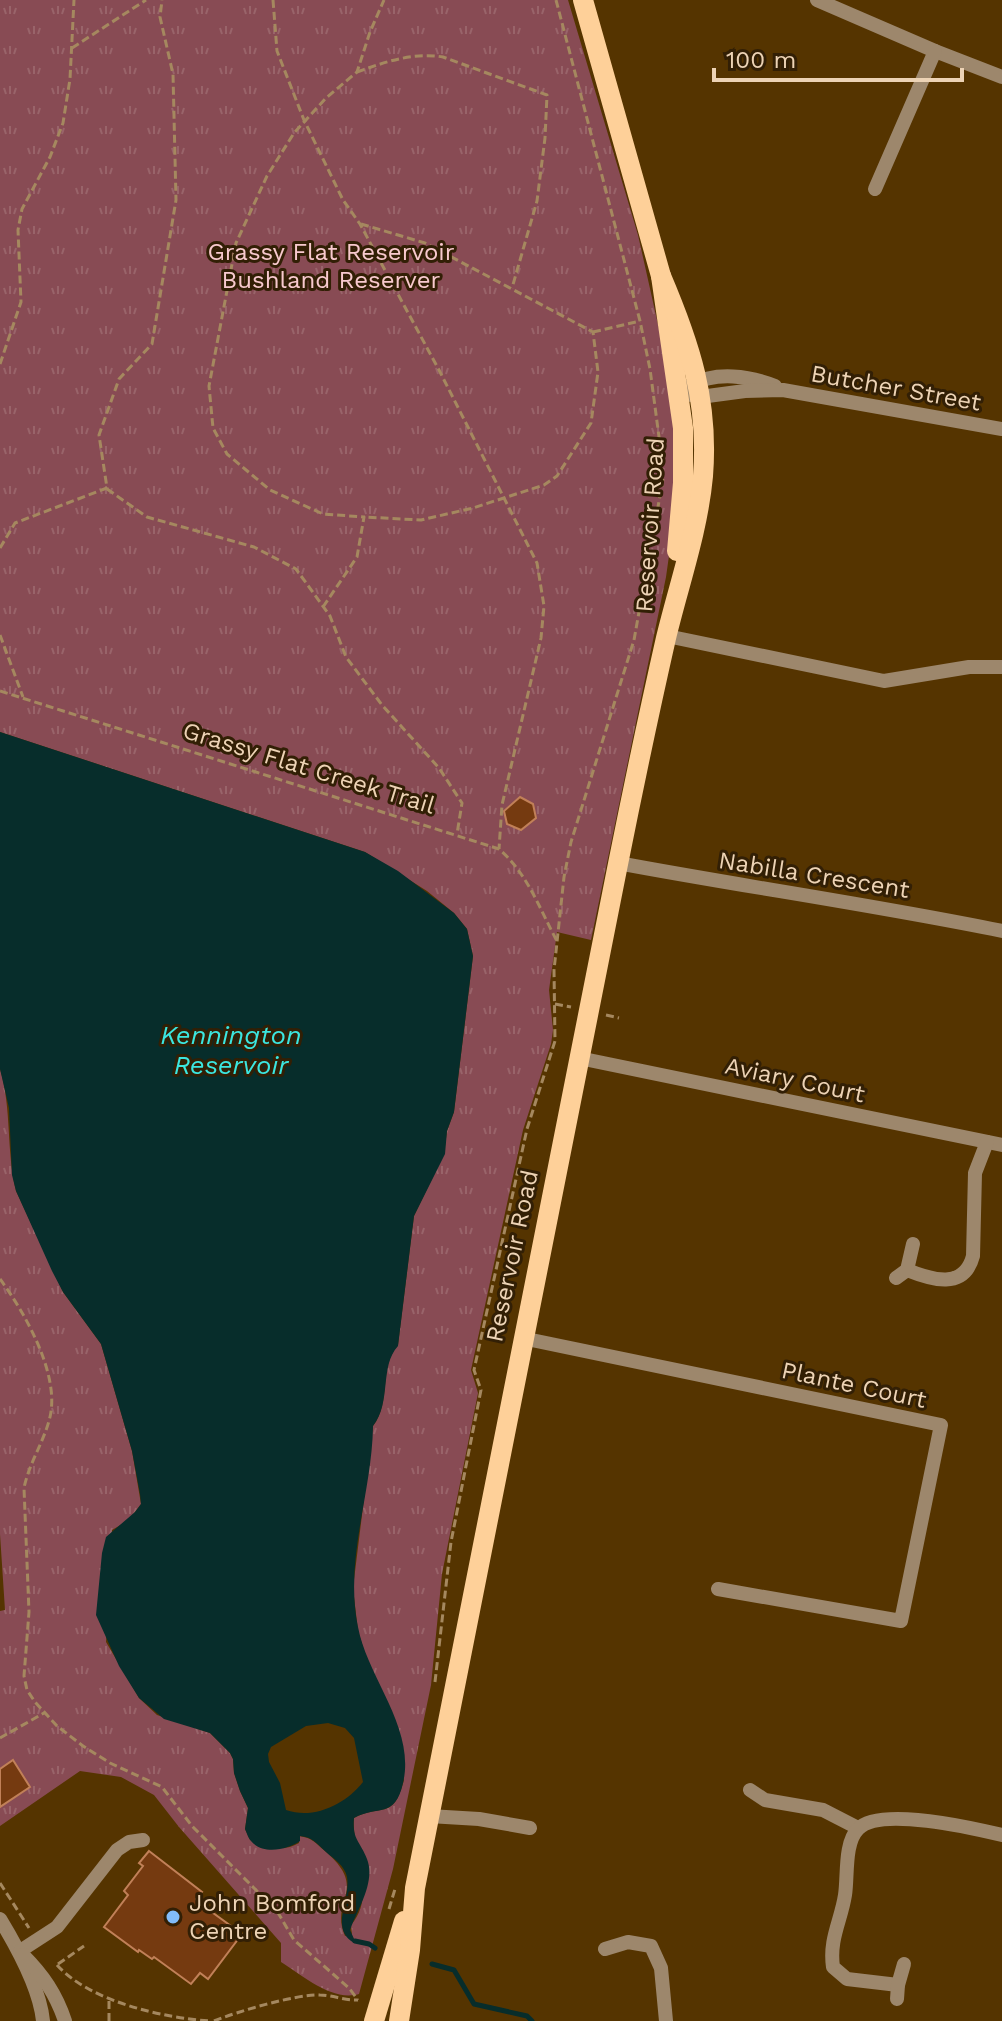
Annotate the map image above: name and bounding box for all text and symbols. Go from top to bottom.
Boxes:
scale bar [714,32,962,82]
text: 100 m [726,46,796,74]
park label: Grassy Flat Reservoir Bushland Reserver [207,238,455,294]
street label: Butcher Street [809,359,983,417]
street label: Reservoir Road [630,437,670,613]
street label: Grassy Flat Creek Trail [180,716,439,820]
street label: Nabilla Crescent [717,846,911,904]
water label: Kennington Reservoir [160,1020,302,1080]
street label: Aviary Court [723,1052,867,1108]
street label: Reservoir Road [480,1168,544,1344]
street label: Plante Court [779,1356,929,1414]
place label: John Bomford Centre [189,1889,355,1945]
marker: John Bomford Centre [164,1908,182,1926]

